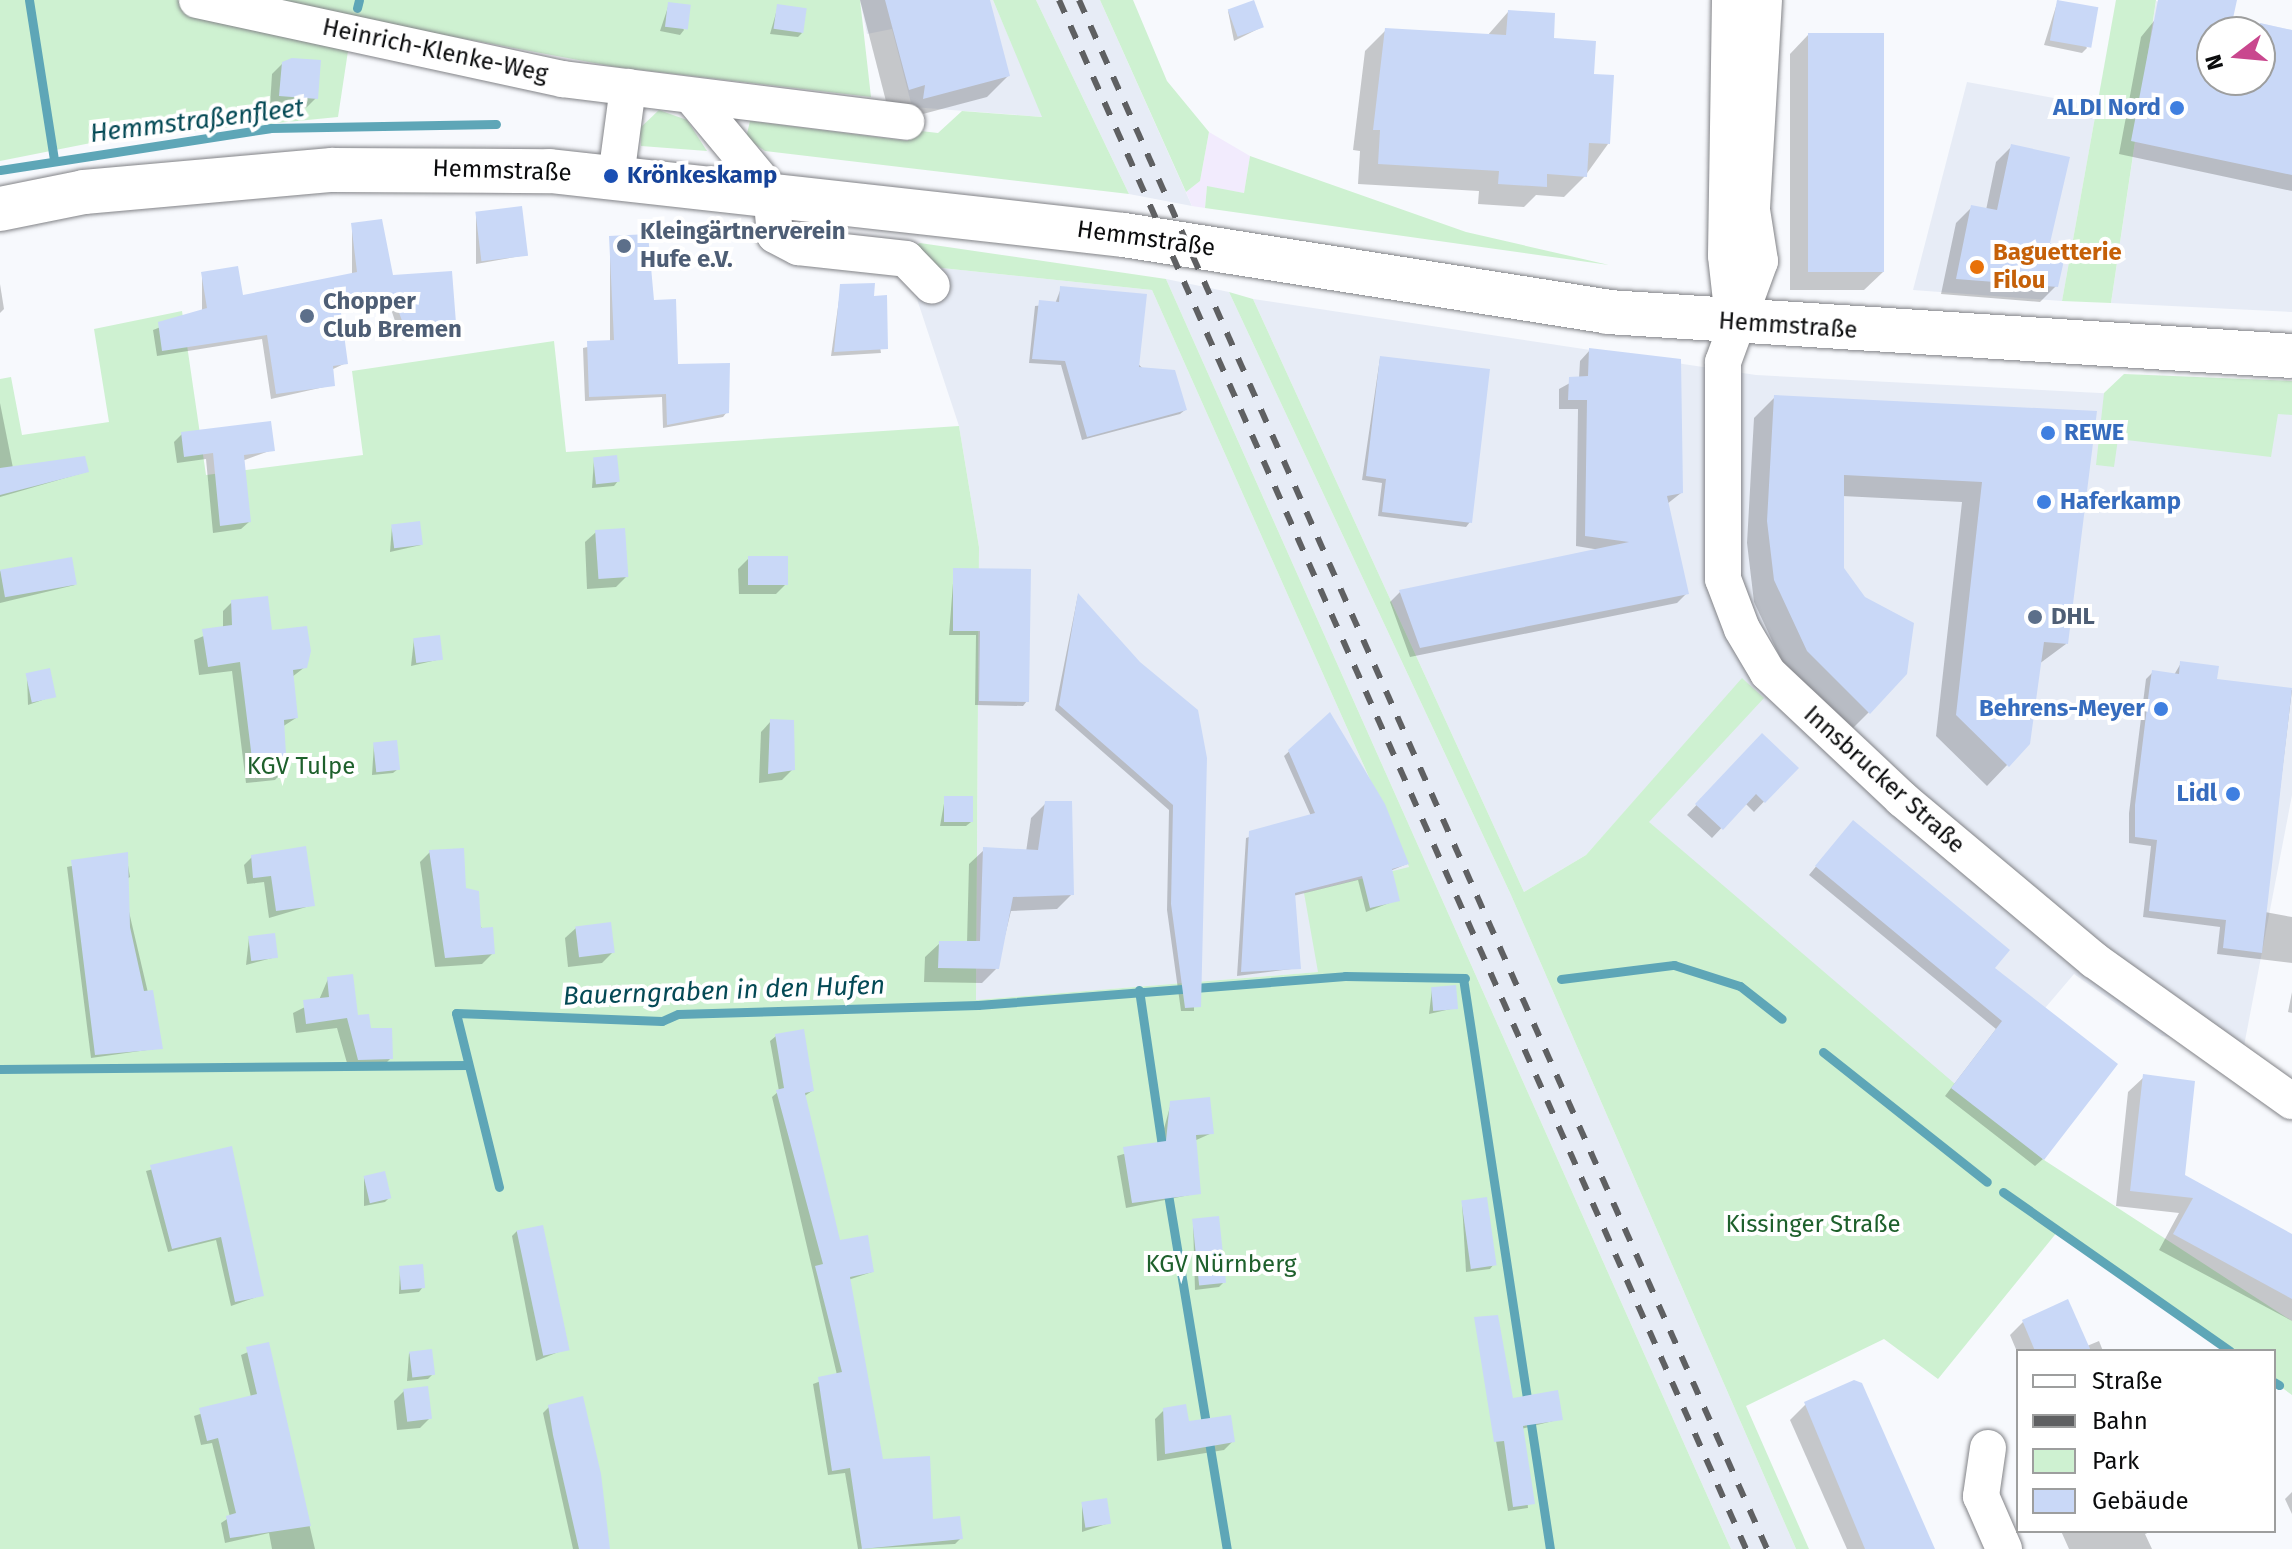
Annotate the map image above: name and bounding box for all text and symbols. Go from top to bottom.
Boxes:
street label: Heinrich-Klenke-Weg [320,13,550,89]
north arrow [2196,16,2276,96]
text: N [2199,51,2229,73]
water label: Hemmstraßenfleet [88,92,306,150]
place label: ALDI Nord [2053,94,2161,122]
marker: ALDI Nord [2168,99,2186,117]
street label: Hemmstraße [432,154,572,188]
place label: Krönkeskamp [627,162,777,190]
marker: Krönkeskamp [602,167,620,185]
street label: Hemmstraße [1075,215,1217,263]
place label: Kleingärtnerverein Hufe e.V. [640,218,846,274]
marker: Kleingärtnerverein Hufe e.V. [615,237,633,255]
place label: Baguetterie Filou [1993,239,2122,295]
marker: Baguetterie Filou [1968,258,1986,276]
place label: Chopper Club Bremen [323,288,462,344]
marker: Chopper Club Bremen [298,307,316,325]
street label: Hemmstraße [1718,307,1858,345]
place label: REWE [2064,419,2124,447]
marker: REWE [2039,424,2057,442]
place label: Haferkamp [2060,488,2181,516]
marker: Haferkamp [2035,493,2053,511]
place label: DHL [2051,603,2095,631]
marker: DHL [2026,608,2044,626]
place label: Behrens-Meyer [1979,695,2145,723]
street label: Innsbrucker Straße [1798,700,1970,860]
marker: Behrens-Meyer [2152,700,2170,718]
park label: KGV Tulpe [247,753,355,781]
place label: Lidl [2176,780,2217,808]
marker: Lidl [2224,785,2242,803]
water label: Bauerngraben in den Hufen [563,970,885,1012]
park label: Kissinger Straße [1725,1211,1901,1239]
park label: KGV Nürnberg [1145,1251,1297,1279]
legend [2016,1349,2276,1533]
text: Straße [2092,1367,2163,1395]
text: Bahn [2092,1407,2148,1435]
text: Park [2092,1447,2139,1475]
text: Gebäude [2092,1487,2189,1515]

